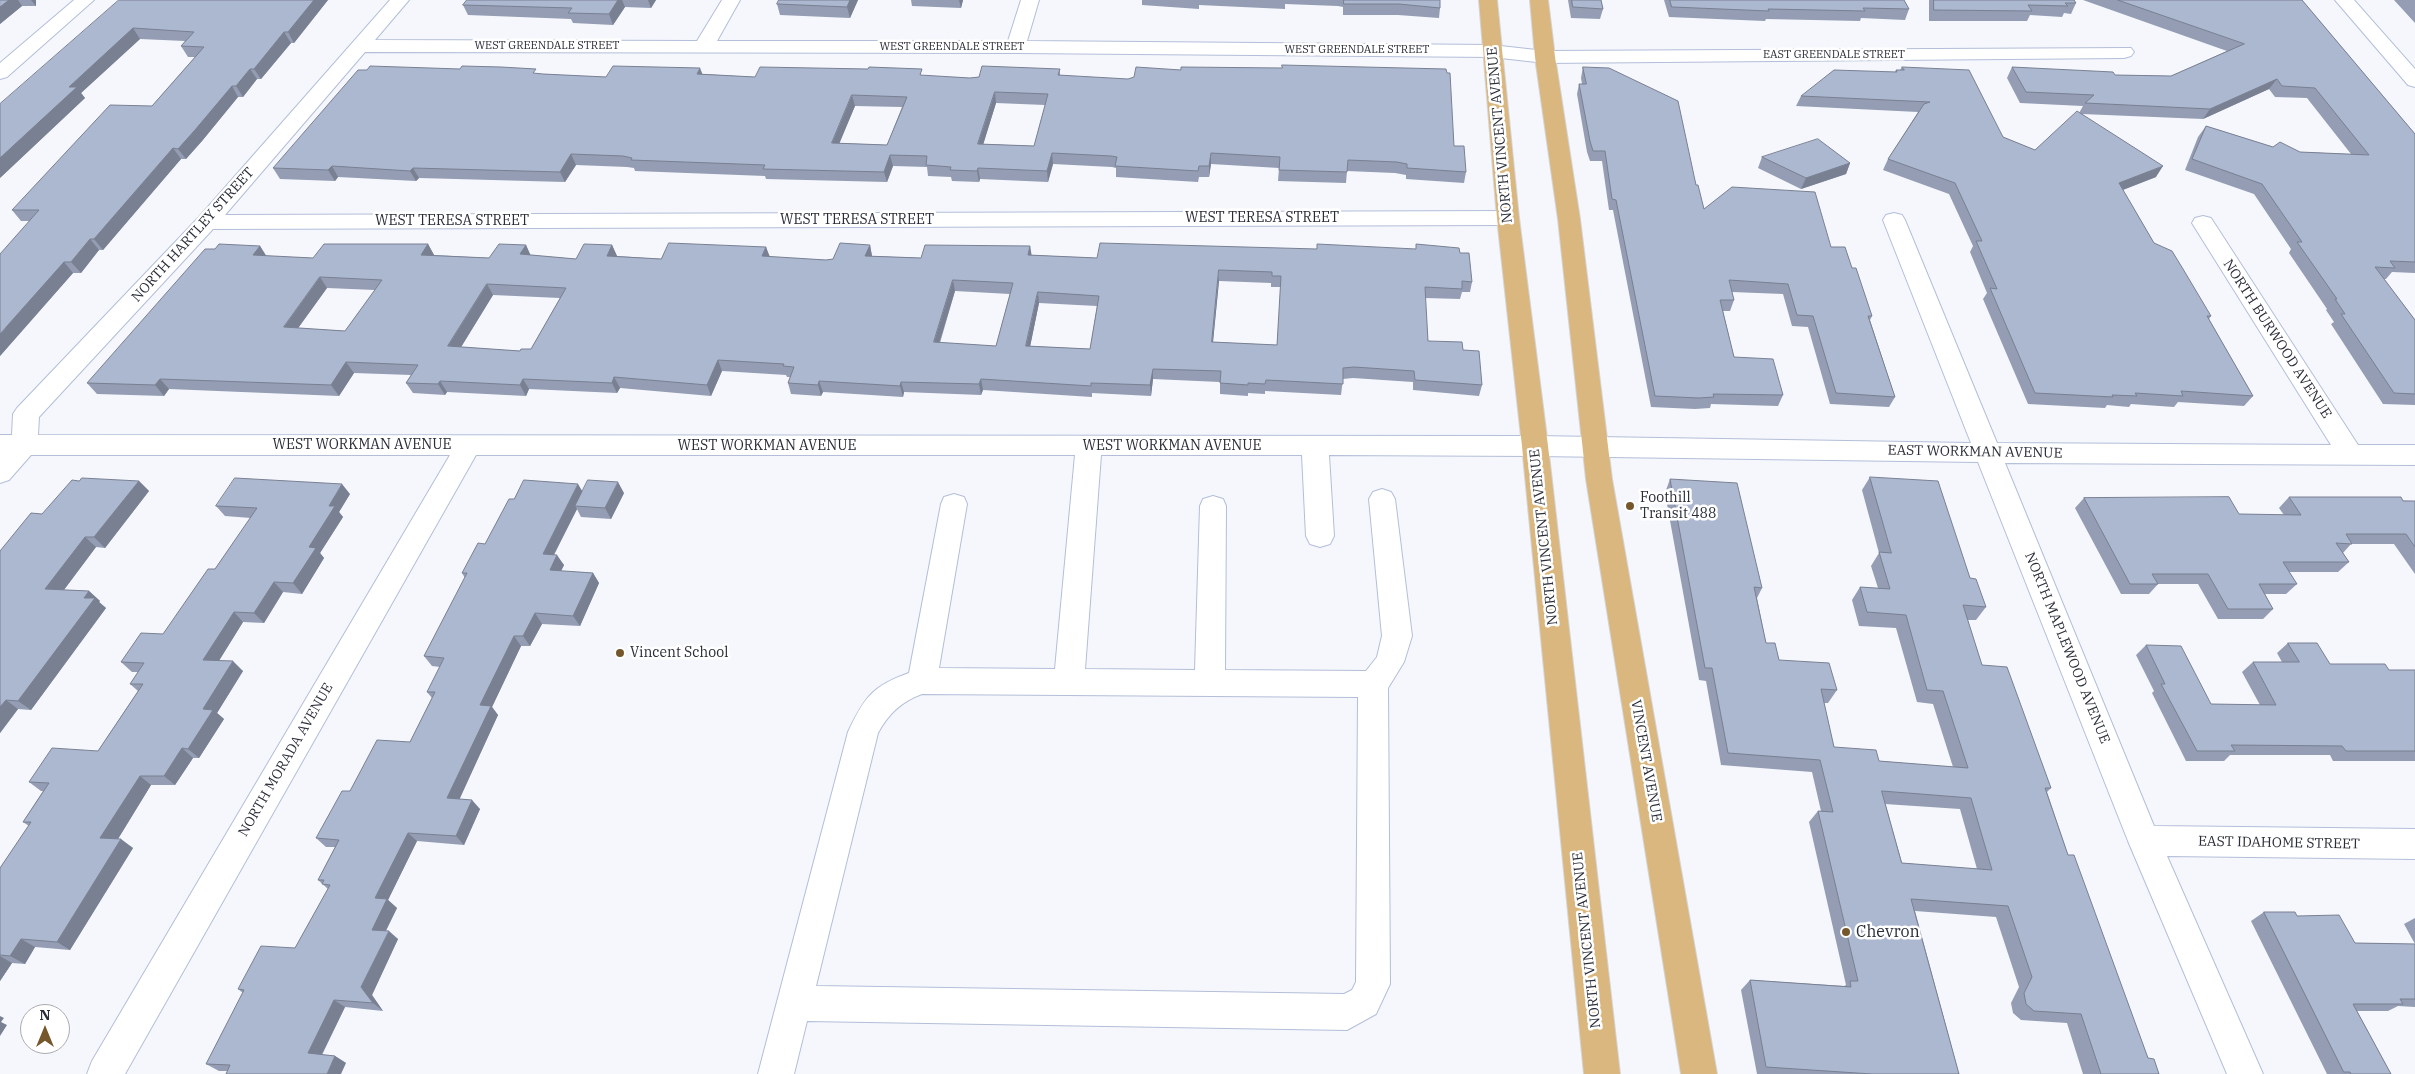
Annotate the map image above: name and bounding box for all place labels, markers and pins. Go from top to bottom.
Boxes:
place label: Foothill Transit 488 [1640,490,1716,522]
marker: Foothill Transit 488 [1624,500,1636,512]
place label: Vincent School [630,645,728,661]
marker: Vincent School [614,647,626,659]
place label: Chevron [1856,922,1920,942]
marker: Chevron [1840,926,1852,938]

